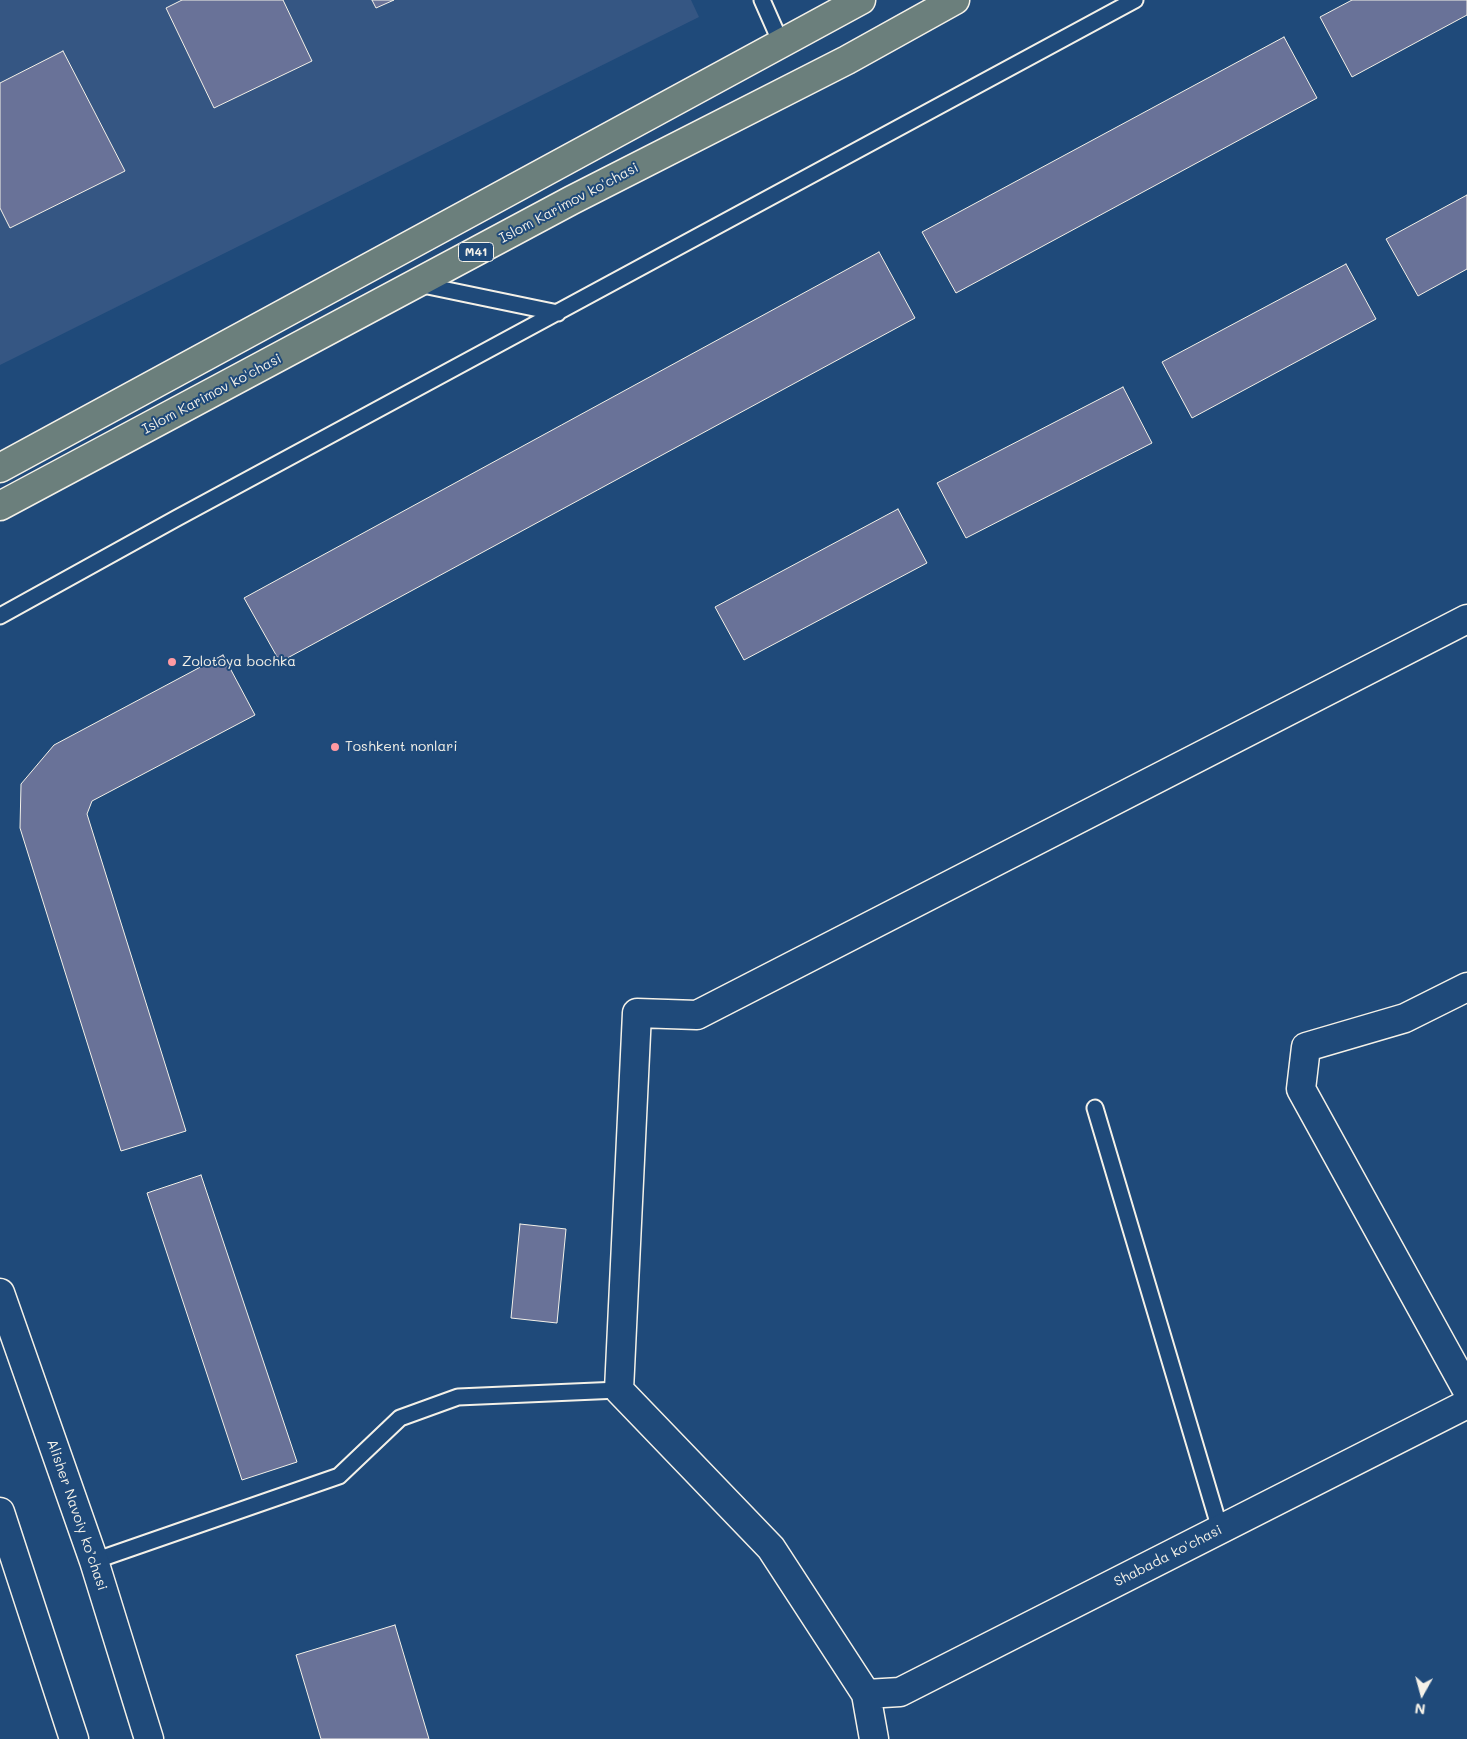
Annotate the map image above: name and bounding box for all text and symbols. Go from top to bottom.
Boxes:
street label: Islom Karimov ko'chasi [497,159,641,247]
road number: M41 [458,242,494,262]
street label: Islom Karimov ko'chasi [140,350,284,438]
place label: Zolotoya bochka [182,654,296,670]
marker: Zolotoya bochka [166,656,178,668]
place label: Toshkent nonlari [345,739,458,755]
marker: Toshkent nonlari [329,741,341,753]
street label: Alisher Navoiy ko’chasi [43,1437,111,1593]
street label: Shabada ko'chasi [1111,1522,1225,1590]
north arrow [1397,1669,1447,1719]
text: N [1414,1699,1427,1719]

